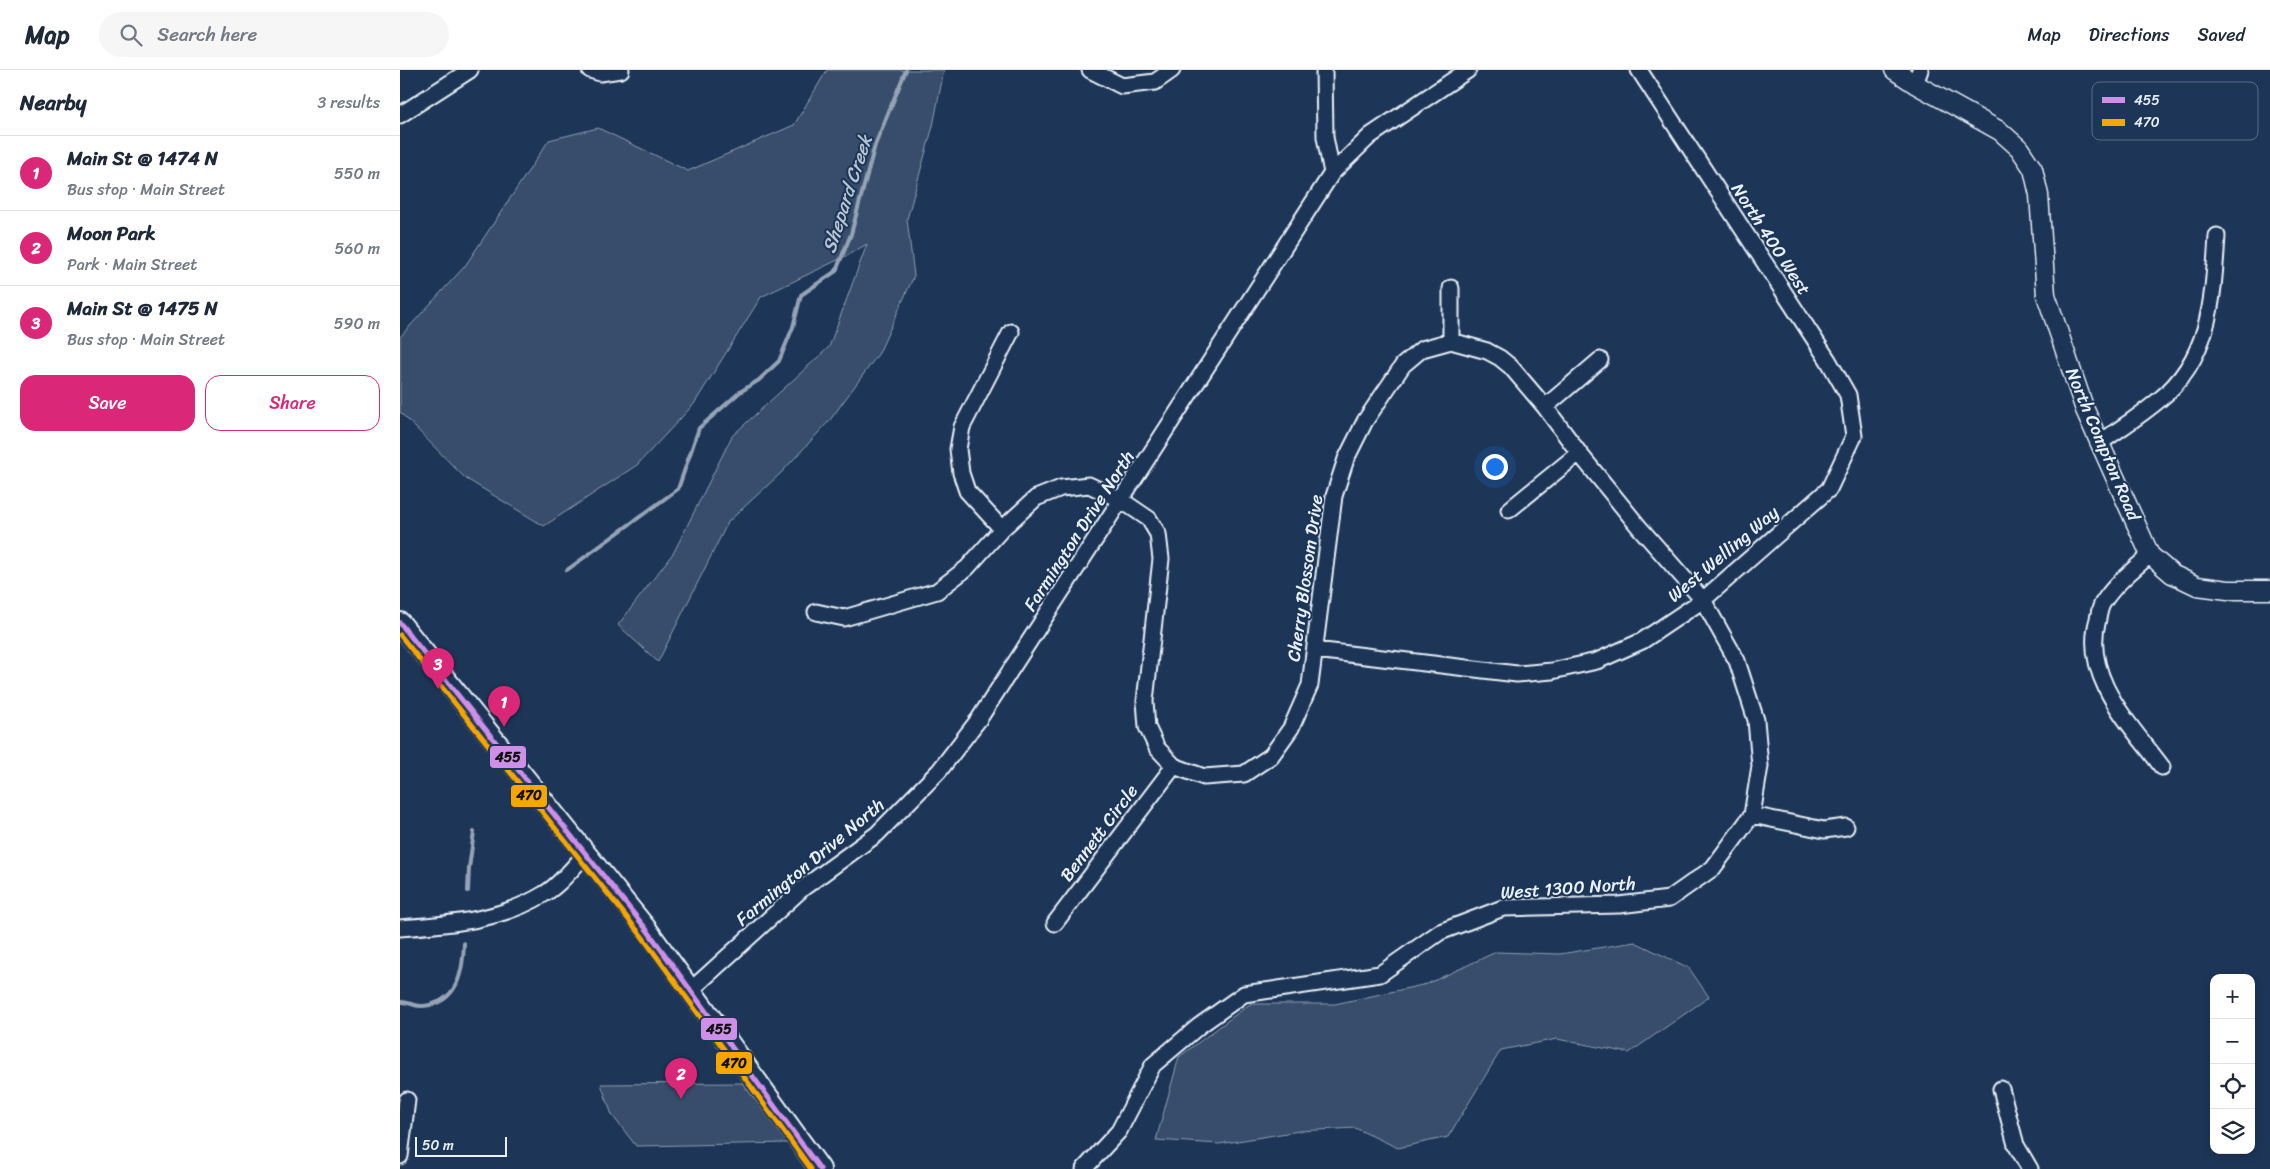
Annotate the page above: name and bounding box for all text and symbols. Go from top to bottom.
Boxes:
search box [99,12,449,57]
text: Map [25,14,69,56]
text: Search here [157,18,257,51]
text: Map [2028,19,2061,51]
text: Directions [2089,19,2170,51]
text: Saved [2198,19,2245,51]
icon: search [117,21,145,49]
legend [2092,82,2258,140]
text: Nearby [20,84,86,122]
text: 3 results [317,88,380,117]
text: 455 [2134,88,2160,113]
text: 470 [2134,110,2160,135]
water label: Shepard Creek [812,130,882,257]
text: Main St @ 1474 N [67,142,218,175]
text: 1 [33,159,39,188]
text: 550 m [334,159,380,188]
text: Bus stop · Main Street [67,175,225,204]
street label: North 400 West [1722,176,1820,302]
text: Moon Park [67,217,156,250]
text: 2 [31,234,41,263]
text: 560 m [335,234,380,263]
text: Park · Main Street [67,250,197,279]
text: Main St @ 1475 N [67,292,218,325]
text: 3 [32,309,40,338]
text: 590 m [334,309,380,338]
text: Bus stop · Main Street [67,325,225,354]
street label: North Compton Road [2056,362,2150,527]
button: Save [20,375,195,431]
button: Share [205,375,380,431]
street label: Farmington Drive North [1015,444,1143,618]
your location [1482,454,1508,480]
street label: Cherry Blossom Drive [1277,492,1333,664]
street label: West Welling Way [1660,497,1787,611]
pin: 3 [422,648,454,689]
pin: 1 [488,686,520,727]
line badge: 455 [489,745,527,769]
text: 455 [494,745,521,770]
street label: Bennett Circle [1051,777,1147,889]
text: 470 [515,783,542,808]
line badge: 470 [510,784,548,808]
street label: Farmington Drive North [728,790,892,934]
street label: West 1300 North [1499,867,1637,909]
map controls [2210,974,2255,1154]
button: + [2210,974,2255,1019]
line badge: 455 [700,1017,738,1041]
text: 455 [705,1017,732,1042]
button: − [2210,1019,2255,1064]
line badge: 470 [715,1051,753,1075]
text: 470 [720,1051,747,1076]
pin: 2 [665,1058,697,1099]
button: locate [2210,1064,2255,1109]
button: layers [2210,1109,2255,1154]
text: 50 m [422,1133,454,1158]
scale bar [415,1134,508,1157]

